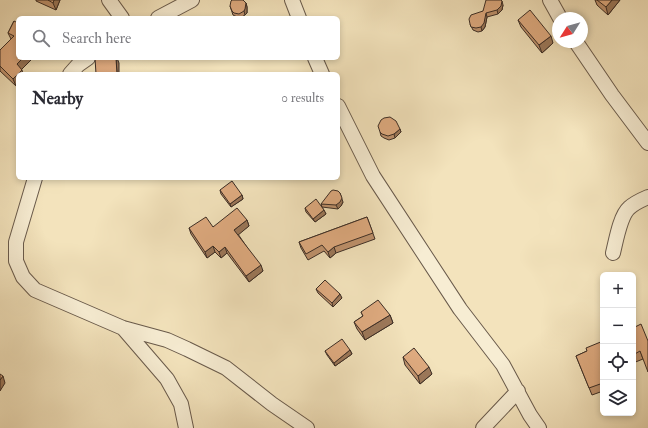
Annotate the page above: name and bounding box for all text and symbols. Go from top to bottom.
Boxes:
north arrow [552,12,588,48]
search box [16,16,340,60]
icon: search [30,27,52,49]
text: Search here [62,29,131,48]
text: Nearby [32,88,83,109]
text: 0 results [281,90,324,106]
map controls [600,272,636,416]
button: + [600,272,636,308]
button: − [600,308,636,344]
button: locate [600,344,636,380]
button: layers [600,380,636,416]

